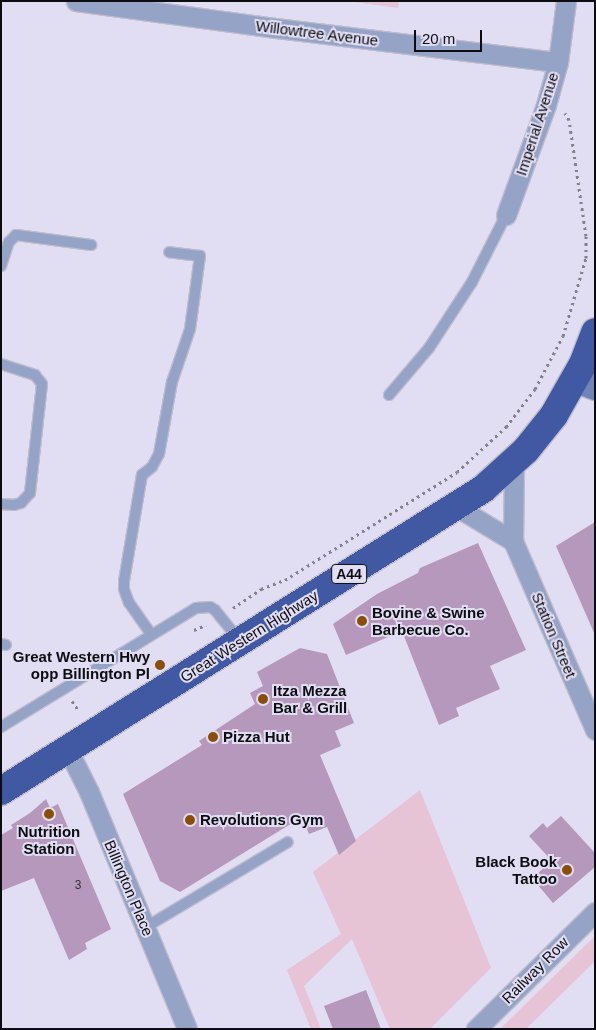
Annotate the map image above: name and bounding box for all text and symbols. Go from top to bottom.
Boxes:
street label: Willowtree Avenue [254,17,380,49]
scale bar [416,20,484,52]
text: 20 m [422,30,455,47]
street label: Imperial Avenue [512,70,562,178]
road number: A44 [330,562,368,586]
street label: Great Western Highway [177,586,321,686]
street label: Station Street [528,590,580,680]
place label: Bovine & Swine Barbecue Co. [372,603,485,638]
marker: Bovine & Swine Barbecue Co. [356,615,368,627]
place label: Great Western Hwy opp Billington Pl [13,647,150,682]
marker: Great Western Hwy opp Billington Pl [154,659,166,671]
place label: Itza Mezza Bar & Grill [273,681,347,716]
marker: Itza Mezza Bar & Grill [257,693,269,705]
place label: Pizza Hut [223,728,290,746]
marker: Pizza Hut [207,731,219,743]
marker: Nutrition Station [43,808,55,820]
place label: Revolutions Gym [200,811,323,829]
marker: Revolutions Gym [184,814,196,826]
place label: Nutrition Station [18,822,80,857]
street label: Billington Place [101,837,157,939]
place label: Black Book Tattoo [475,852,557,887]
marker: Black Book Tattoo [561,864,573,876]
house number: 3 [75,879,81,893]
street label: Railway Row [498,933,572,1007]

